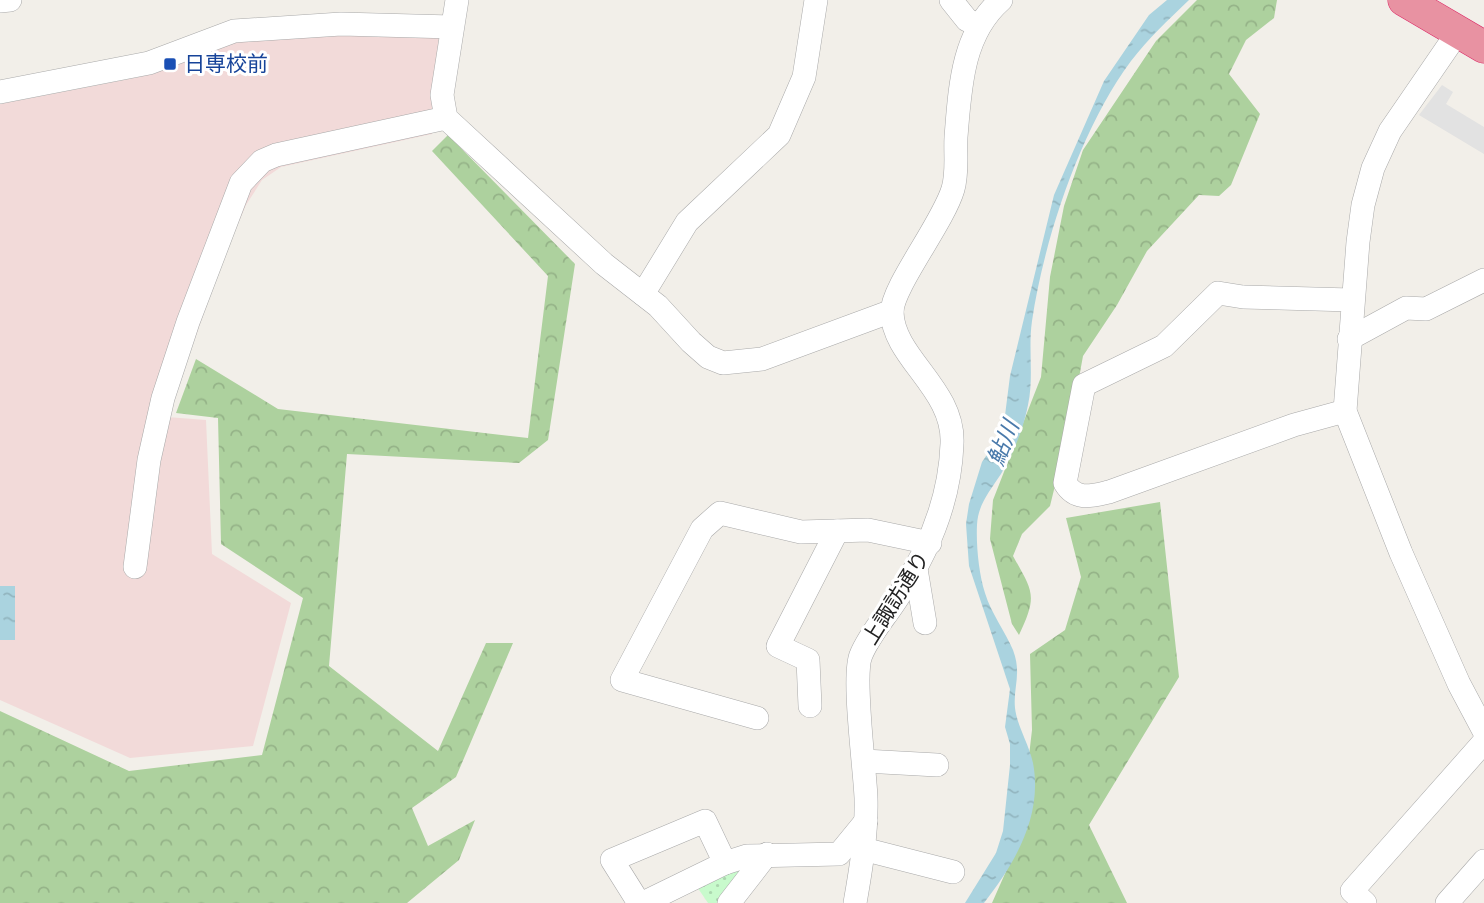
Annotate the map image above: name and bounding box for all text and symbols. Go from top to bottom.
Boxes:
place label: 日専校前 [184,52,268,77]
marker: 日専校前 [162,56,178,72]
water label: 鮎川 [982,414,1027,470]
street label: 上諏訪通り [858,547,935,649]

